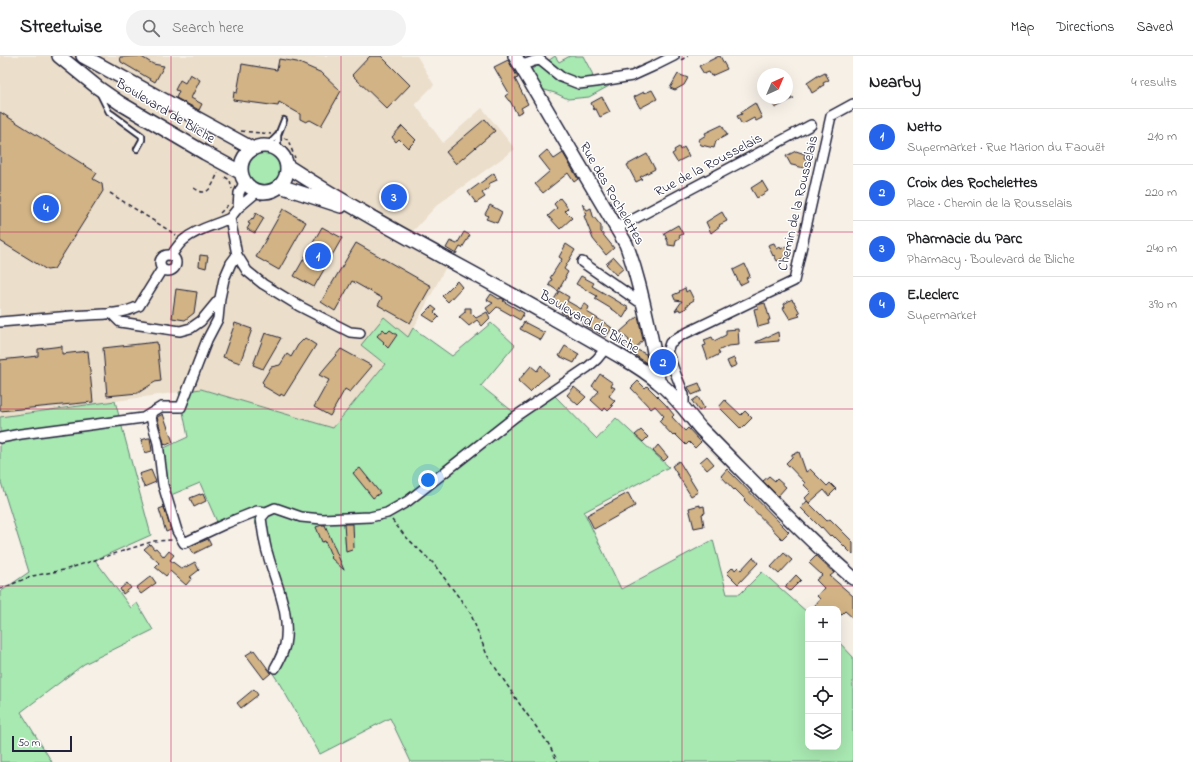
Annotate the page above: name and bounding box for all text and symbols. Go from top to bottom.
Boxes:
search box [126,10,406,46]
text: Streetwise [20,14,102,41]
icon: search [140,17,162,39]
text: Search here [172,17,244,39]
text: Map [1011,17,1034,38]
text: Directions [1056,17,1114,38]
text: Saved [1136,17,1173,38]
north arrow [757,68,793,104]
text: Nearby [869,70,921,95]
street label: Boulevard de Bliche [111,73,219,150]
text: 4 results [1131,73,1177,92]
text: Netto [907,116,942,138]
text: 1 [880,127,884,146]
text: 210 m [1147,127,1177,146]
street label: Rue de la Rousselais [651,128,766,203]
street label: Chemin de la Rousselais [773,133,824,273]
street label: Rue des Rochelettes [574,138,650,249]
text: Supermarket · Rue Marion du Faouët [907,138,1105,157]
text: Croix des Rochelettes [907,172,1038,194]
pin: 3 [381,182,407,212]
text: 2 [879,183,885,202]
text: 220 m [1145,183,1177,202]
pin: 4 [33,193,59,223]
text: Place · Chemin de la Rousselais [907,194,1072,213]
text: Pharmacie du Parc [907,228,1022,250]
text: 3 [879,239,885,258]
text: 240 m [1146,239,1177,258]
pin: 1 [305,241,331,271]
text: Pharmacy · Boulevard de Bliche [907,250,1075,269]
text: E.Leclerc [907,284,959,306]
street label: Boulevard de Bliche [535,285,644,360]
text: 4 [879,295,885,314]
text: 390 m [1149,295,1177,314]
text: Supermarket [907,306,977,325]
pin: 2 [650,347,676,377]
your location [418,470,438,490]
map controls [805,606,841,750]
button: + [805,606,841,642]
button: − [805,642,841,678]
button: locate [805,678,841,714]
button: layers [805,714,841,750]
scale bar [12,734,72,753]
text: 50 m [18,735,40,751]

